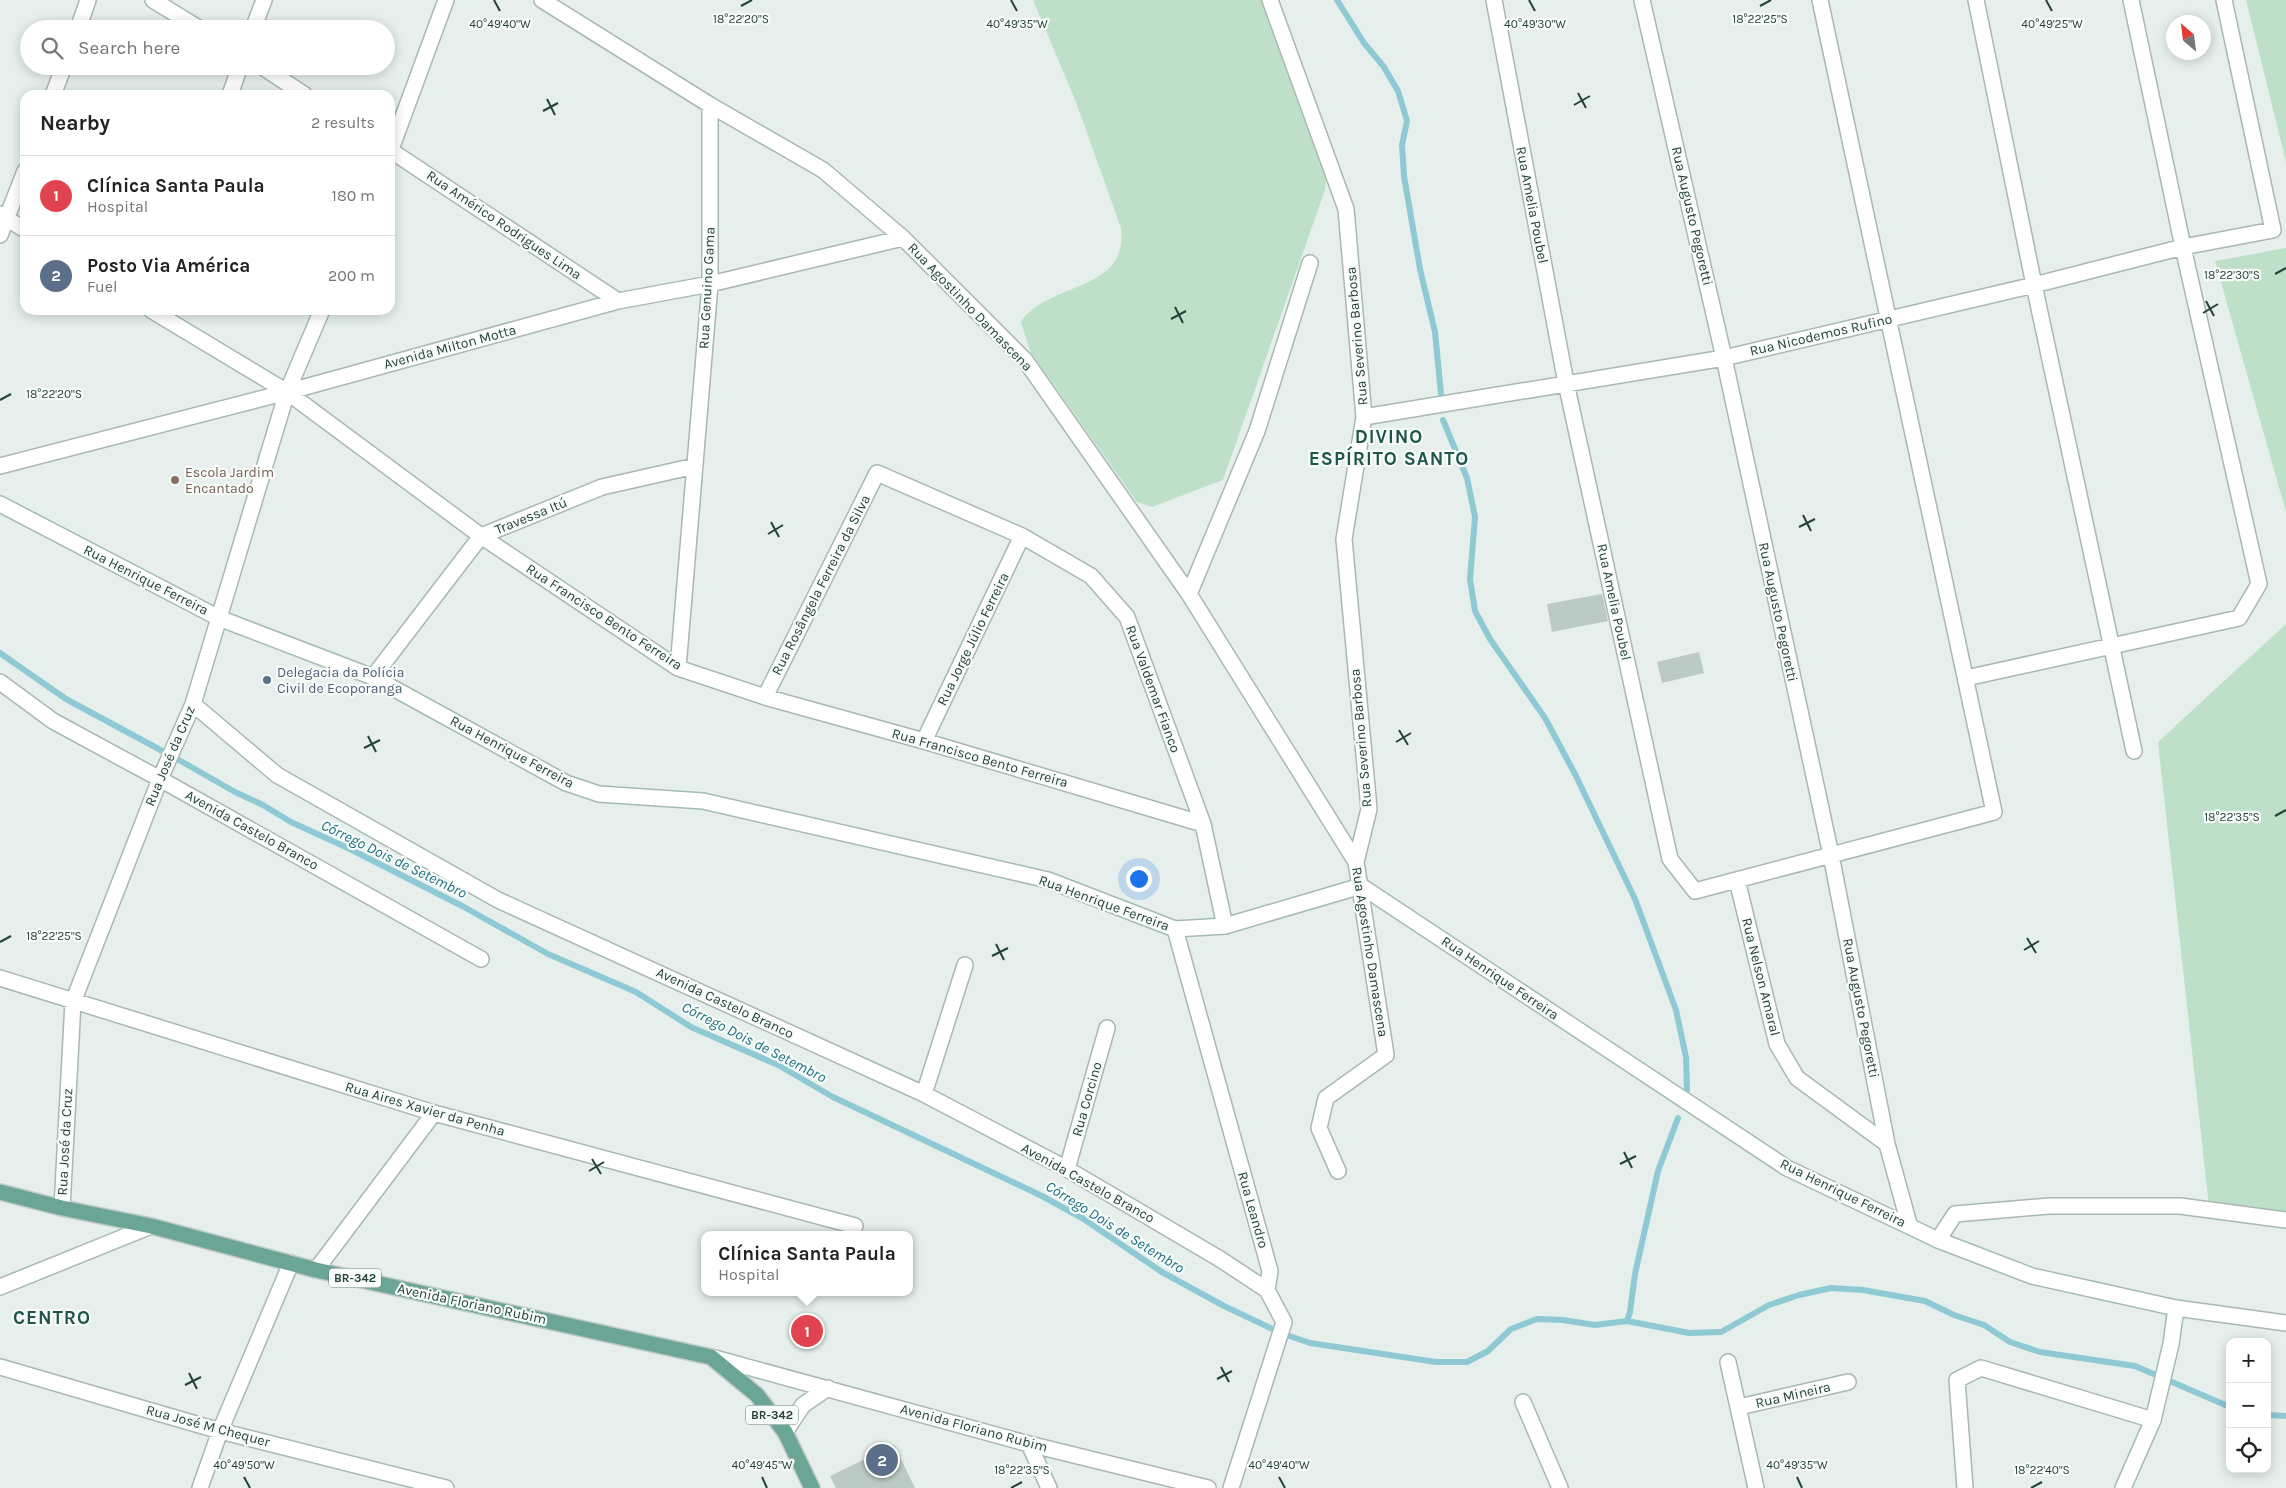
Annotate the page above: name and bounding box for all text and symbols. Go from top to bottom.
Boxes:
text: 18°22'20"S [713,12,769,26]
text: 18°22'25"S [1732,12,1788,26]
north arrow [2166,15,2211,60]
text: 40°49'40"W [469,17,531,31]
text: 40°49'35"W [986,17,1048,31]
text: 40°49'30"W [1504,17,1566,31]
text: 40°49'25"W [2021,17,2083,31]
search box [20,20,395,75]
icon: search [38,34,66,62]
text: Search here [78,37,180,59]
text: Nearby [40,111,110,135]
text: 2 results [311,113,375,132]
street label: Rua Amelia Poubel [1512,145,1552,265]
street label: Rua Augusto Pegoretti [1668,145,1716,287]
street label: Rua Américo Rodrigues Lima [423,167,585,283]
text: Clínica Santa Paula [87,175,265,197]
text: 1 [53,186,59,205]
text: 180 m [332,186,375,205]
text: Hospital [87,197,148,216]
street label: Rua Genuino Gama [695,226,719,350]
street label: Rua Agostinho Damascena [904,239,1036,375]
text: Posto Via América [87,255,250,277]
text: 2 [51,266,61,285]
text: 200 m [328,266,375,285]
street label: Rua Severino Barbosa [1342,266,1372,406]
text: 18°22'30"S [2204,268,2260,282]
text: Fuel [87,277,117,296]
street label: Rua Nicodemos Rufino [1748,310,1894,360]
street label: Avenida Milton Motta [382,321,518,373]
text: 18°22'20"S [26,387,82,401]
district label: DIVINO ESPÍRITO SANTO [1309,426,1469,470]
place label: Escola Jardim Encantado [185,464,274,497]
marker: Escola Jardim Encantado [169,474,181,486]
street label: Rua Rosângela Ferreira da Silva [768,492,874,678]
street label: Travessa Itú [492,494,570,538]
street label: Rua Henrique Ferreira [81,541,211,619]
street label: Rua Augusto Pegoretti [1755,541,1801,683]
street label: Rua Amelia Poubel [1593,542,1635,662]
street label: Rua Francisco Bento Ferreira [523,560,685,674]
street label: Rua Jorge Júlio Ferreira [933,570,1013,708]
street label: Rua Valdemar Fianco [1122,623,1184,755]
place label: Delegacia da Polícia Civil de Ecoporanga [277,664,405,697]
street label: Rua Severino Barbosa [1346,668,1376,808]
marker: Delegacia da Polícia Civil de Ecoporanga [261,674,273,686]
street label: Rua José da Cruz [141,703,199,809]
street label: Rua Henrique Ferreira [447,712,577,792]
street label: Rua Francisco Bento Ferreira [890,725,1070,791]
street label: Avenida Castelo Branco [182,786,322,874]
text: 18°22'35"S [2204,810,2260,824]
water label: Córrego Dois de Setembro [318,816,470,902]
your location [1126,866,1152,892]
street label: Rua Agostinho Damascena [1348,866,1392,1038]
street label: Rua Henrique Ferreira [1036,871,1172,935]
street label: Rua Nelson Amaral [1738,916,1784,1038]
text: 18°22'25"S [26,929,82,943]
street label: Rua Henrique Ferreira [1438,932,1562,1024]
street label: Rua Augusto Pegoretti [1839,937,1883,1079]
street label: Avenida Castelo Branco [654,964,796,1042]
water label: Córrego Dois de Setembro [679,998,830,1087]
street label: Rua Corcino [1068,1060,1106,1138]
street label: Rua Aires Xavier da Penha [343,1078,507,1140]
street label: Rua José da Cruz [54,1088,76,1196]
street label: Avenida Castelo Branco [1018,1139,1158,1227]
street label: Rua Henrique Ferreira [1777,1155,1909,1231]
street label: Rua Leandro [1234,1170,1272,1250]
water label: Córrego Dois de Setembro [1042,1177,1188,1277]
popup [701,1231,913,1296]
text: Clínica Santa Paula [718,1243,896,1265]
text: Hospital [718,1265,780,1284]
road number: BR-342 [329,1268,381,1288]
street label: Avenida Floriano Rubim [396,1280,548,1328]
district label: CENTRO [13,1307,91,1329]
pin: 1 [791,1312,823,1350]
map controls [2226,1338,2271,1473]
button: + [2226,1338,2271,1383]
street label: Rua Mineira [1754,1378,1832,1412]
button: − [2226,1383,2271,1428]
street label: Avenida Floriano Rubim [898,1400,1050,1456]
street label: Rua José M Chequer [144,1401,273,1451]
road number: BR-342 [746,1406,798,1424]
button: locate [2226,1428,2271,1473]
pin: 2 [866,1441,898,1479]
text: 40°49'50"W [213,1458,275,1472]
text: 40°49'45"W [731,1458,793,1472]
text: 40°49'40"W [1248,1458,1310,1472]
text: 40°49'35"W [1766,1458,1828,1472]
text: 18°22'35"S [994,1463,1050,1477]
text: 18°22'40"S [2014,1463,2070,1477]

